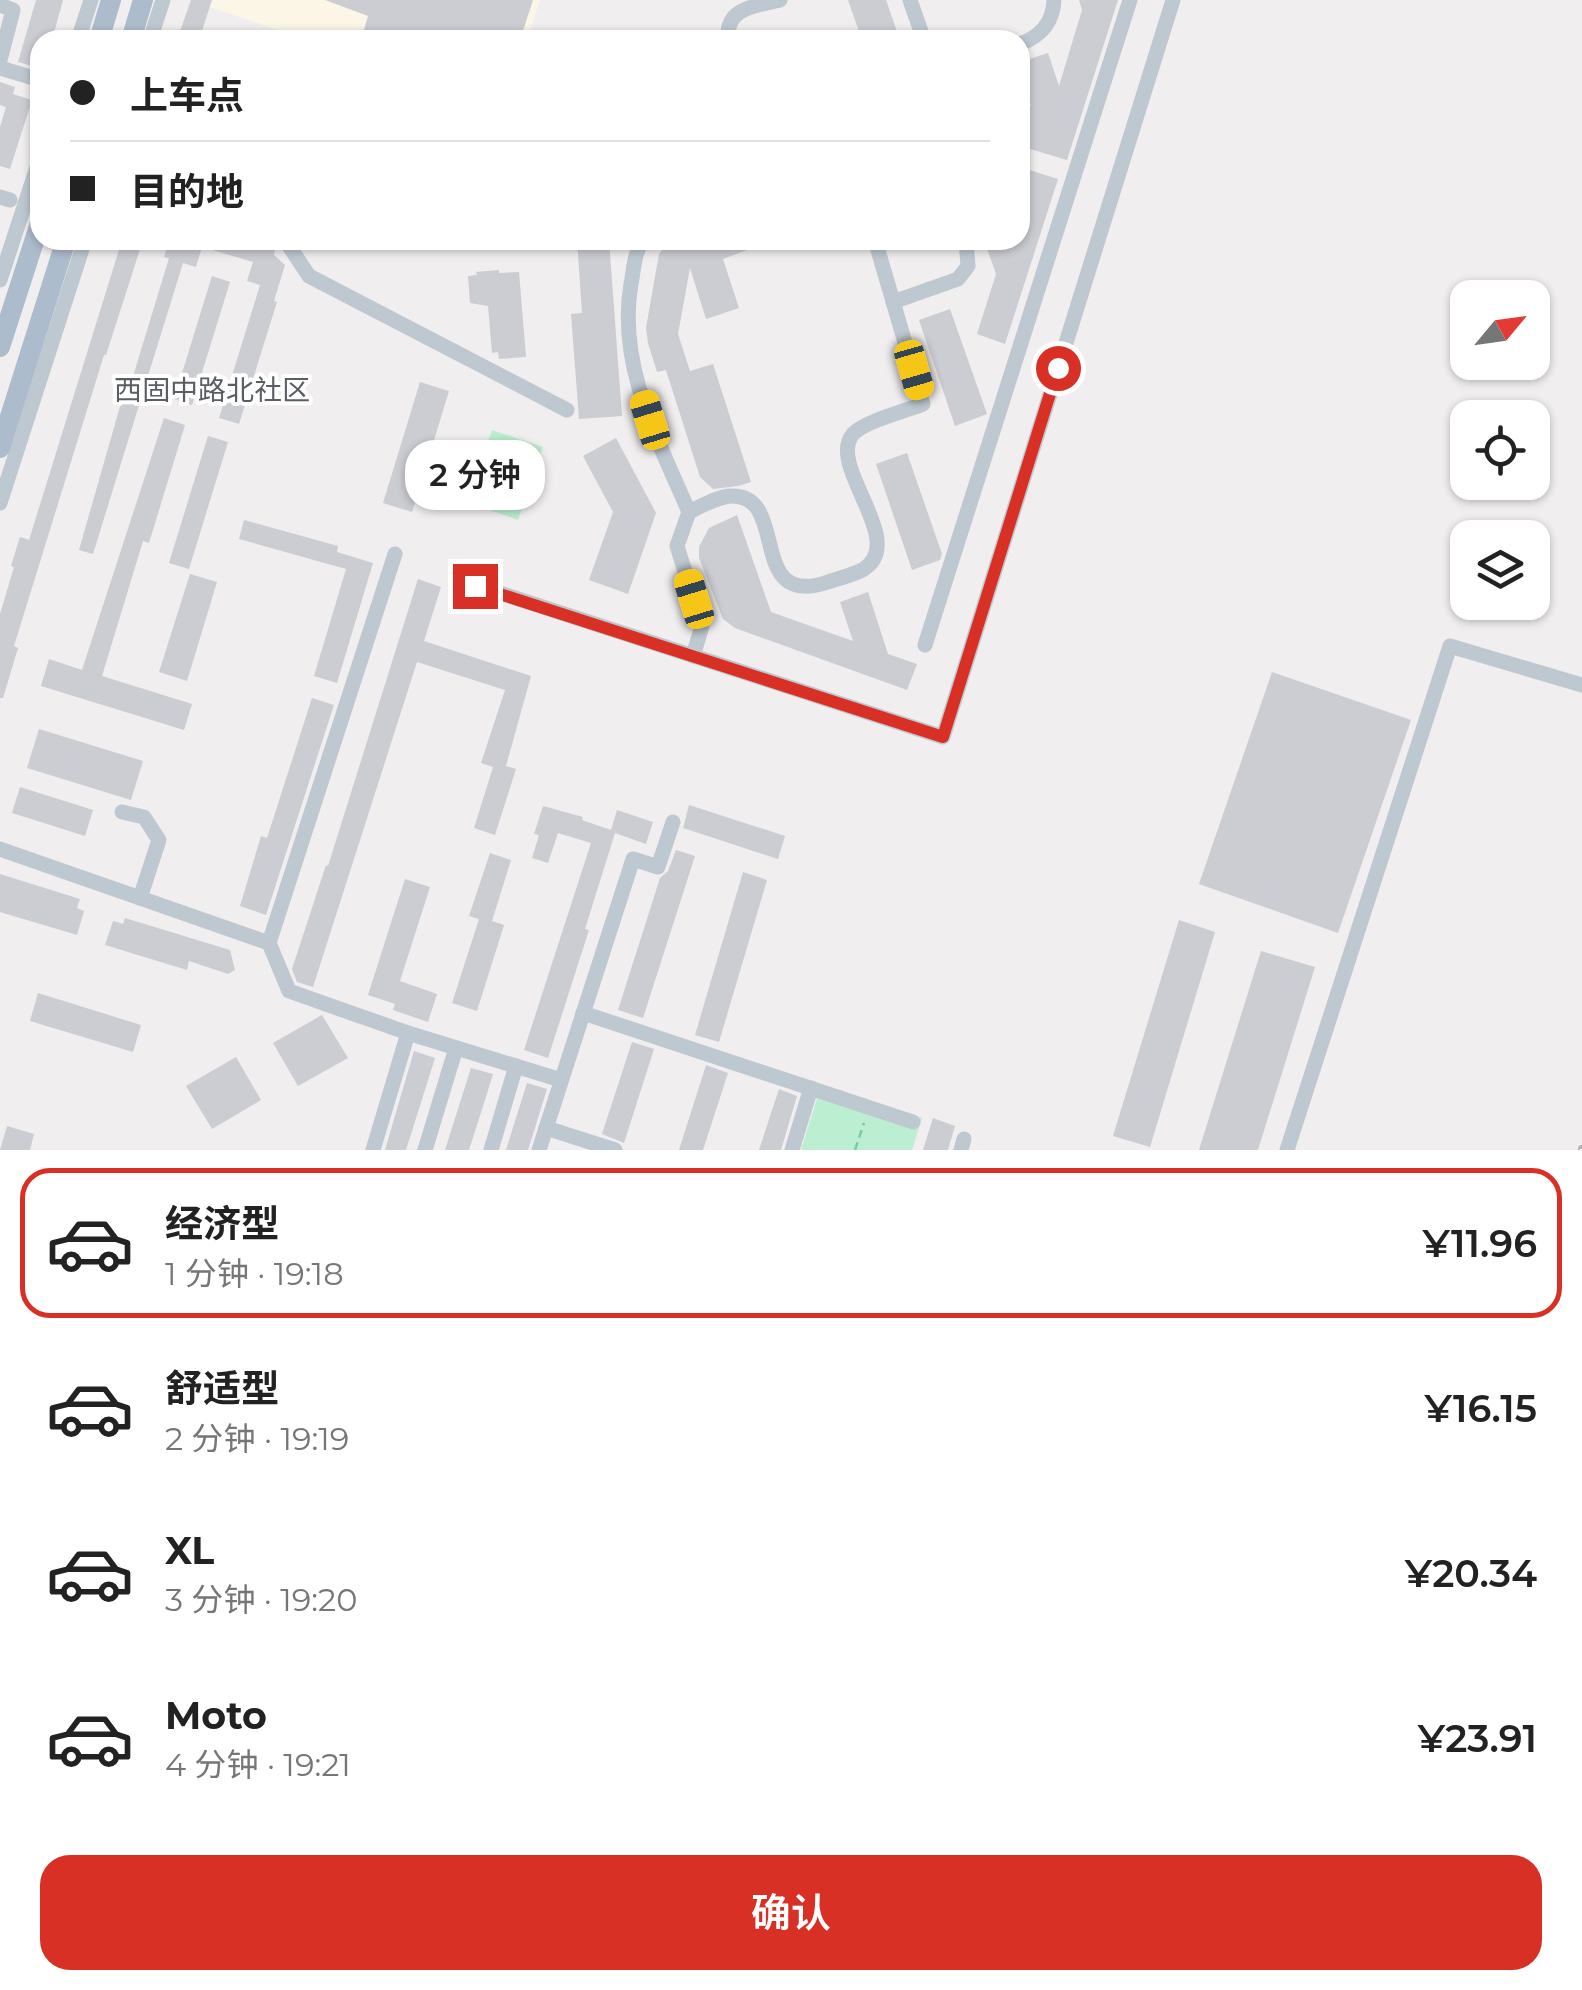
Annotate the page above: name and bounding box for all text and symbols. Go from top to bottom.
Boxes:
text: 上车点 [130,72,244,119]
text: 目的地 [130,168,244,215]
north arrow [1450,280,1550,380]
map controls [1450,280,1550,620]
car [891,337,937,403]
route start [1036,346,1081,391]
district label: 西固中路北社区 [114,373,310,407]
car [627,387,673,453]
button: locate [1450,400,1550,500]
callout: 2 分钟 [405,441,545,511]
text: 2 分钟 [429,455,521,494]
button: layers [1450,520,1550,620]
route end [453,564,498,609]
car [671,566,717,632]
icon: car [45,1198,135,1288]
text: 经济型 [165,1200,279,1247]
text: ¥11.96 [1423,1220,1537,1267]
text: 1 分钟 · 19:18 [165,1254,344,1293]
icon: car [45,1363,135,1453]
text: 舒适型 [165,1365,279,1412]
text: ¥16.15 [1424,1385,1537,1432]
text: 2 分钟 · 19:19 [165,1419,349,1458]
text: XL [165,1527,214,1574]
icon: car [45,1528,135,1618]
text: ¥20.34 [1405,1550,1537,1597]
text: 3 分钟 · 19:20 [165,1580,357,1619]
text: Moto [165,1692,267,1739]
icon: car [45,1693,135,1783]
text: ¥23.91 [1418,1715,1537,1762]
text: 4 分钟 · 19:21 [165,1745,351,1784]
button: 确认 [40,1855,1542,1970]

